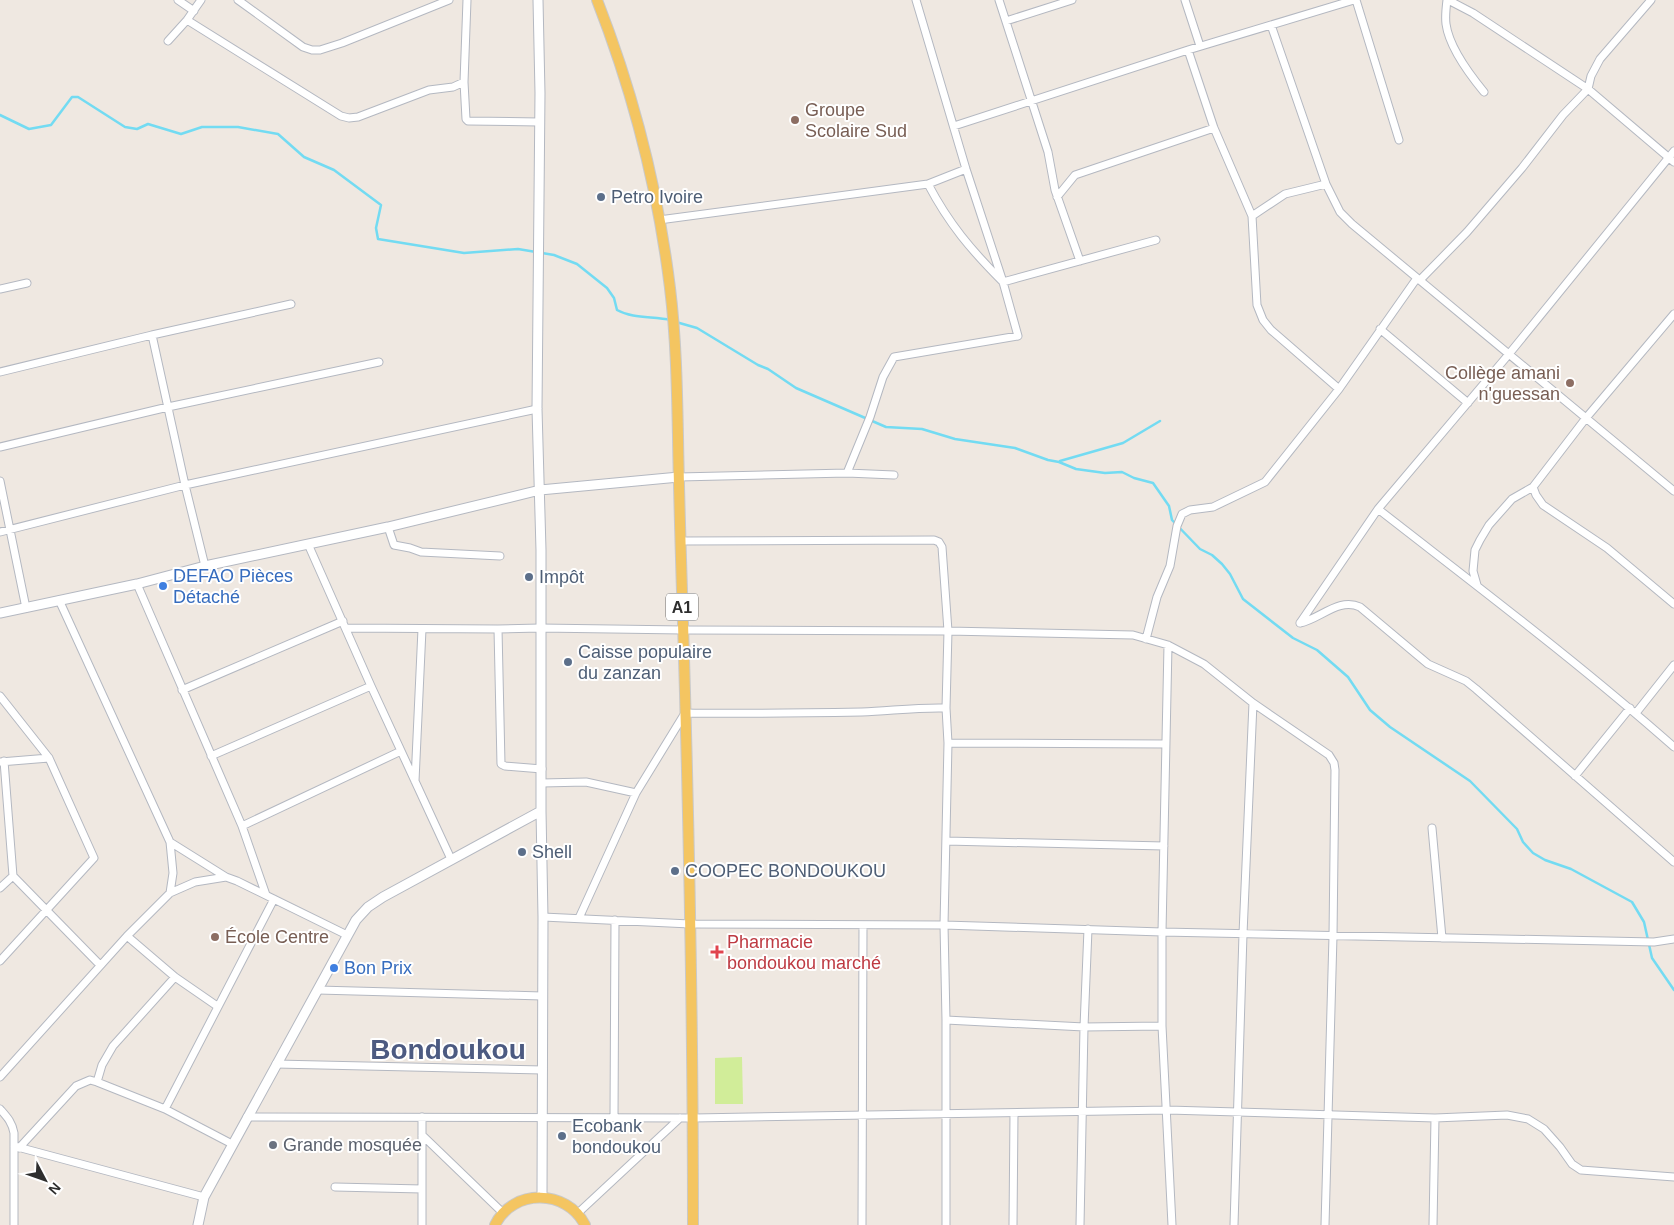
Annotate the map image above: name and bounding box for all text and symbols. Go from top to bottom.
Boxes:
place label: Groupe Scolaire Sud [805,100,907,141]
marker: Groupe Scolaire Sud [789,114,801,126]
place label: Petro Ivoire [611,187,703,207]
marker: Petro Ivoire [595,191,607,203]
place label: Collège amani n'guessan [1445,363,1560,404]
marker: Collège amani n'guessan [1564,377,1576,389]
place label: DEFAO Pièces Détaché [173,566,293,607]
place label: Impôt [539,567,584,587]
marker: Impôt [523,571,535,583]
marker: DEFAO Pièces Détaché [157,580,169,592]
road number: A1 [666,594,698,620]
place label: Caisse populaire du zanzan [578,642,712,683]
marker: Caisse populaire du zanzan [562,656,574,668]
place label: Shell [532,842,572,862]
marker: Shell [516,846,528,858]
place label: COOPEC BONDOUKOU [685,861,886,881]
marker: COOPEC BONDOUKOU [669,865,681,877]
place label: École Centre [225,927,329,947]
marker: École Centre [209,931,221,943]
place label: Pharmacie bondoukou marché [727,932,881,973]
marker: Pharmacie bondoukou marché [711,946,723,958]
place label: Bon Prix [344,958,412,978]
marker: Bon Prix [328,962,340,974]
district label: Bondoukou [370,1034,526,1065]
place label: Ecobank bondoukou [572,1116,661,1157]
marker: Ecobank bondoukou [556,1130,568,1142]
place label: Grande mosquée [283,1135,422,1155]
marker: Grande mosquée [267,1139,279,1151]
north arrow [20,1155,70,1205]
text: N [45,1179,64,1198]

